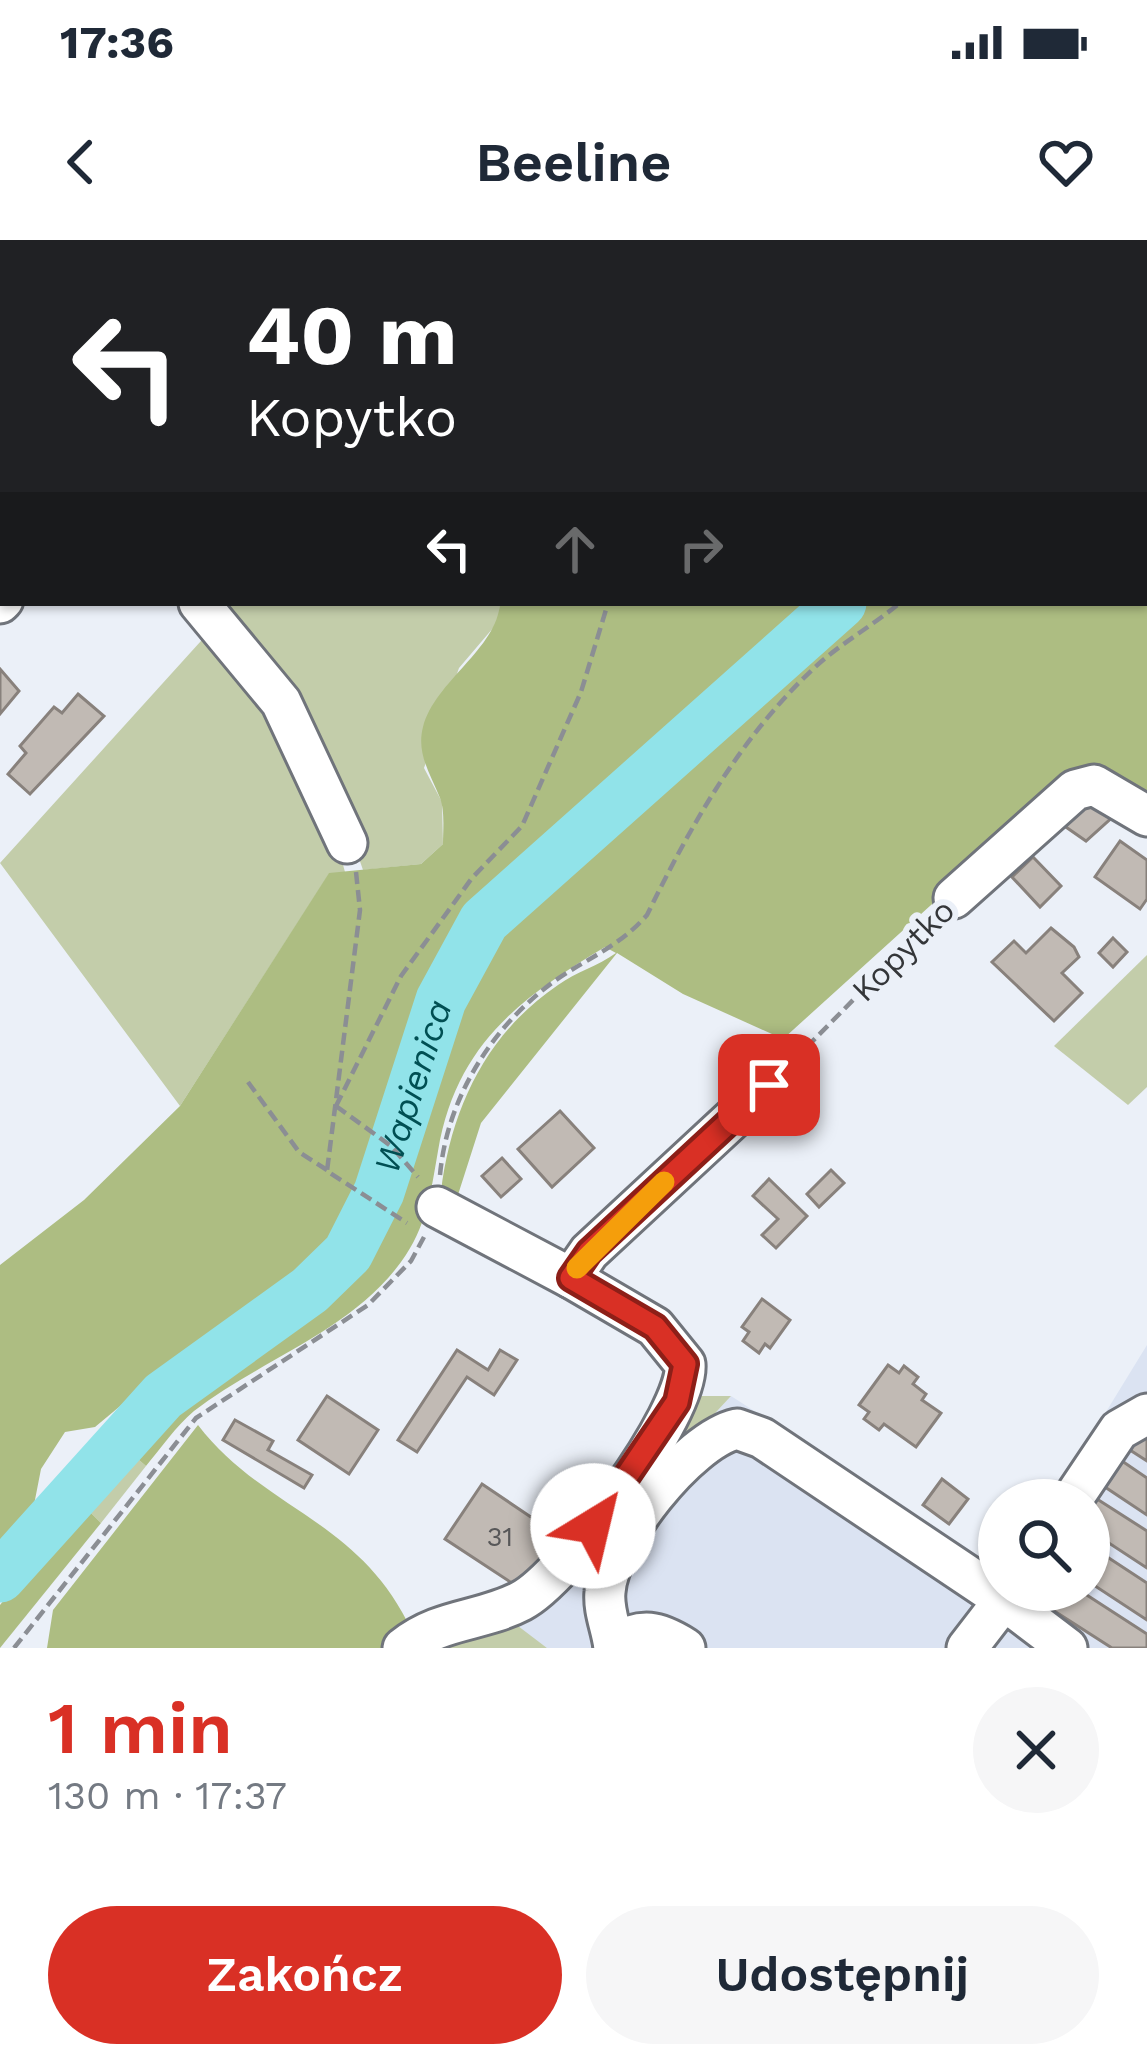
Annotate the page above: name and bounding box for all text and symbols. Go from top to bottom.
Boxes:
text: 17:36 [60,16,174,69]
icon: back [48,129,114,195]
icon: heart [1033,129,1099,195]
text: Beeline [476,131,671,194]
text: 40 m [246,286,457,384]
icon: left [48,288,204,444]
text: Kopytko [246,386,457,449]
icon: left [416,516,482,582]
icon: ahead [542,516,608,582]
icon: right [668,516,734,582]
street label: Kopytko [844,891,962,1009]
water label: Wapienica [365,995,461,1178]
pin [718,1034,820,1136]
icon: arrive [736,1052,802,1118]
position arrow [530,1463,656,1589]
map controls [978,1479,1110,1611]
button: search [978,1479,1110,1611]
house number: 31 [487,1521,513,1553]
text: 1 min [48,1686,233,1770]
button: close [973,1687,1099,1813]
text: 130 m · 17:37 [48,1773,287,1818]
button: Zakończ [48,1906,562,2044]
button: Udostępnij [586,1906,1099,2044]

